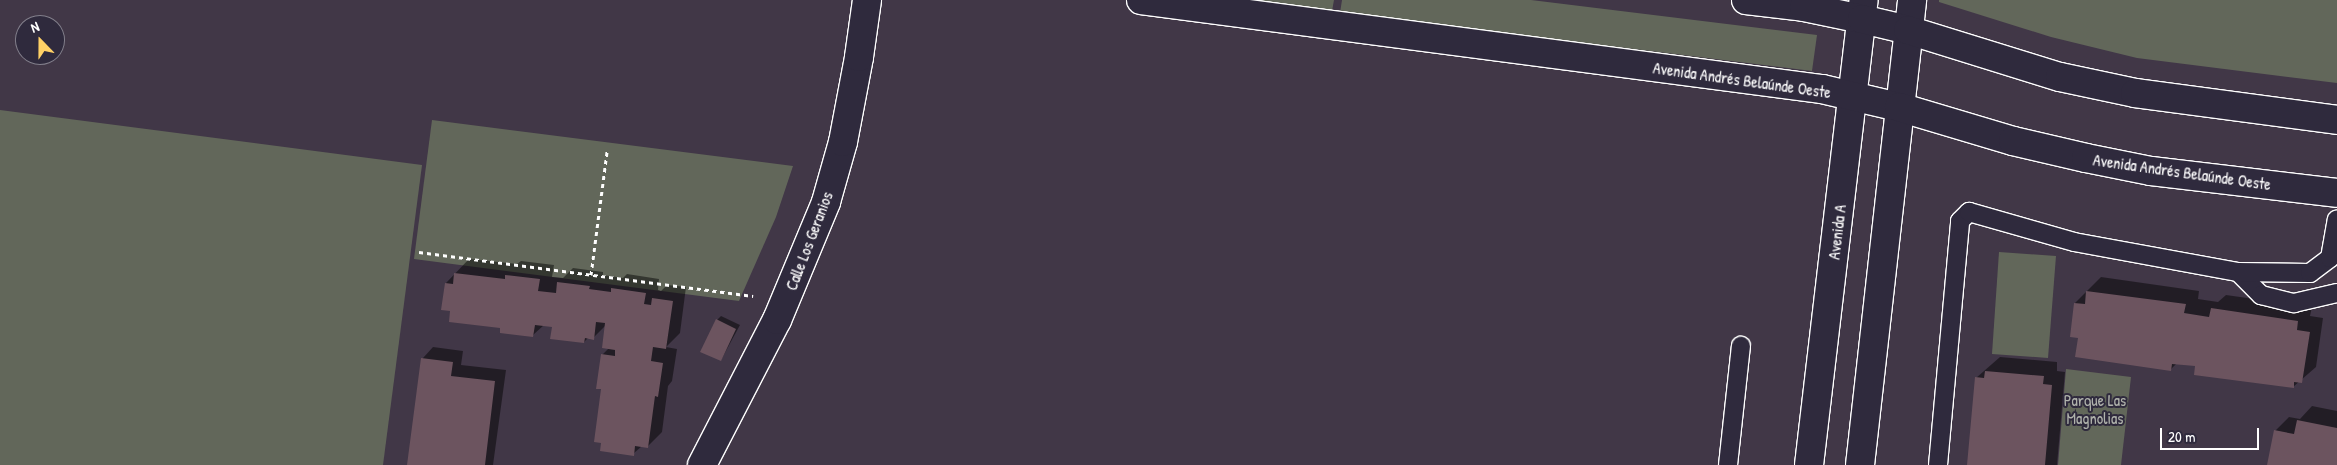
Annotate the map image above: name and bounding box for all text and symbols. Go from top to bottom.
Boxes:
north arrow [15,15,65,65]
text: N [28,16,42,37]
street label: Avenida Andrés Belaúnde Oeste [1652,58,1832,102]
street label: Avenida Andrés Belaúnde Oeste [2092,150,2272,194]
street label: Calle Los Geranios [781,189,837,293]
street label: Avenida A [1824,203,1850,261]
park label: Parque Las Magnolias [2064,390,2126,428]
scale bar [2162,418,2261,450]
text: 20 m [2168,426,2195,447]

